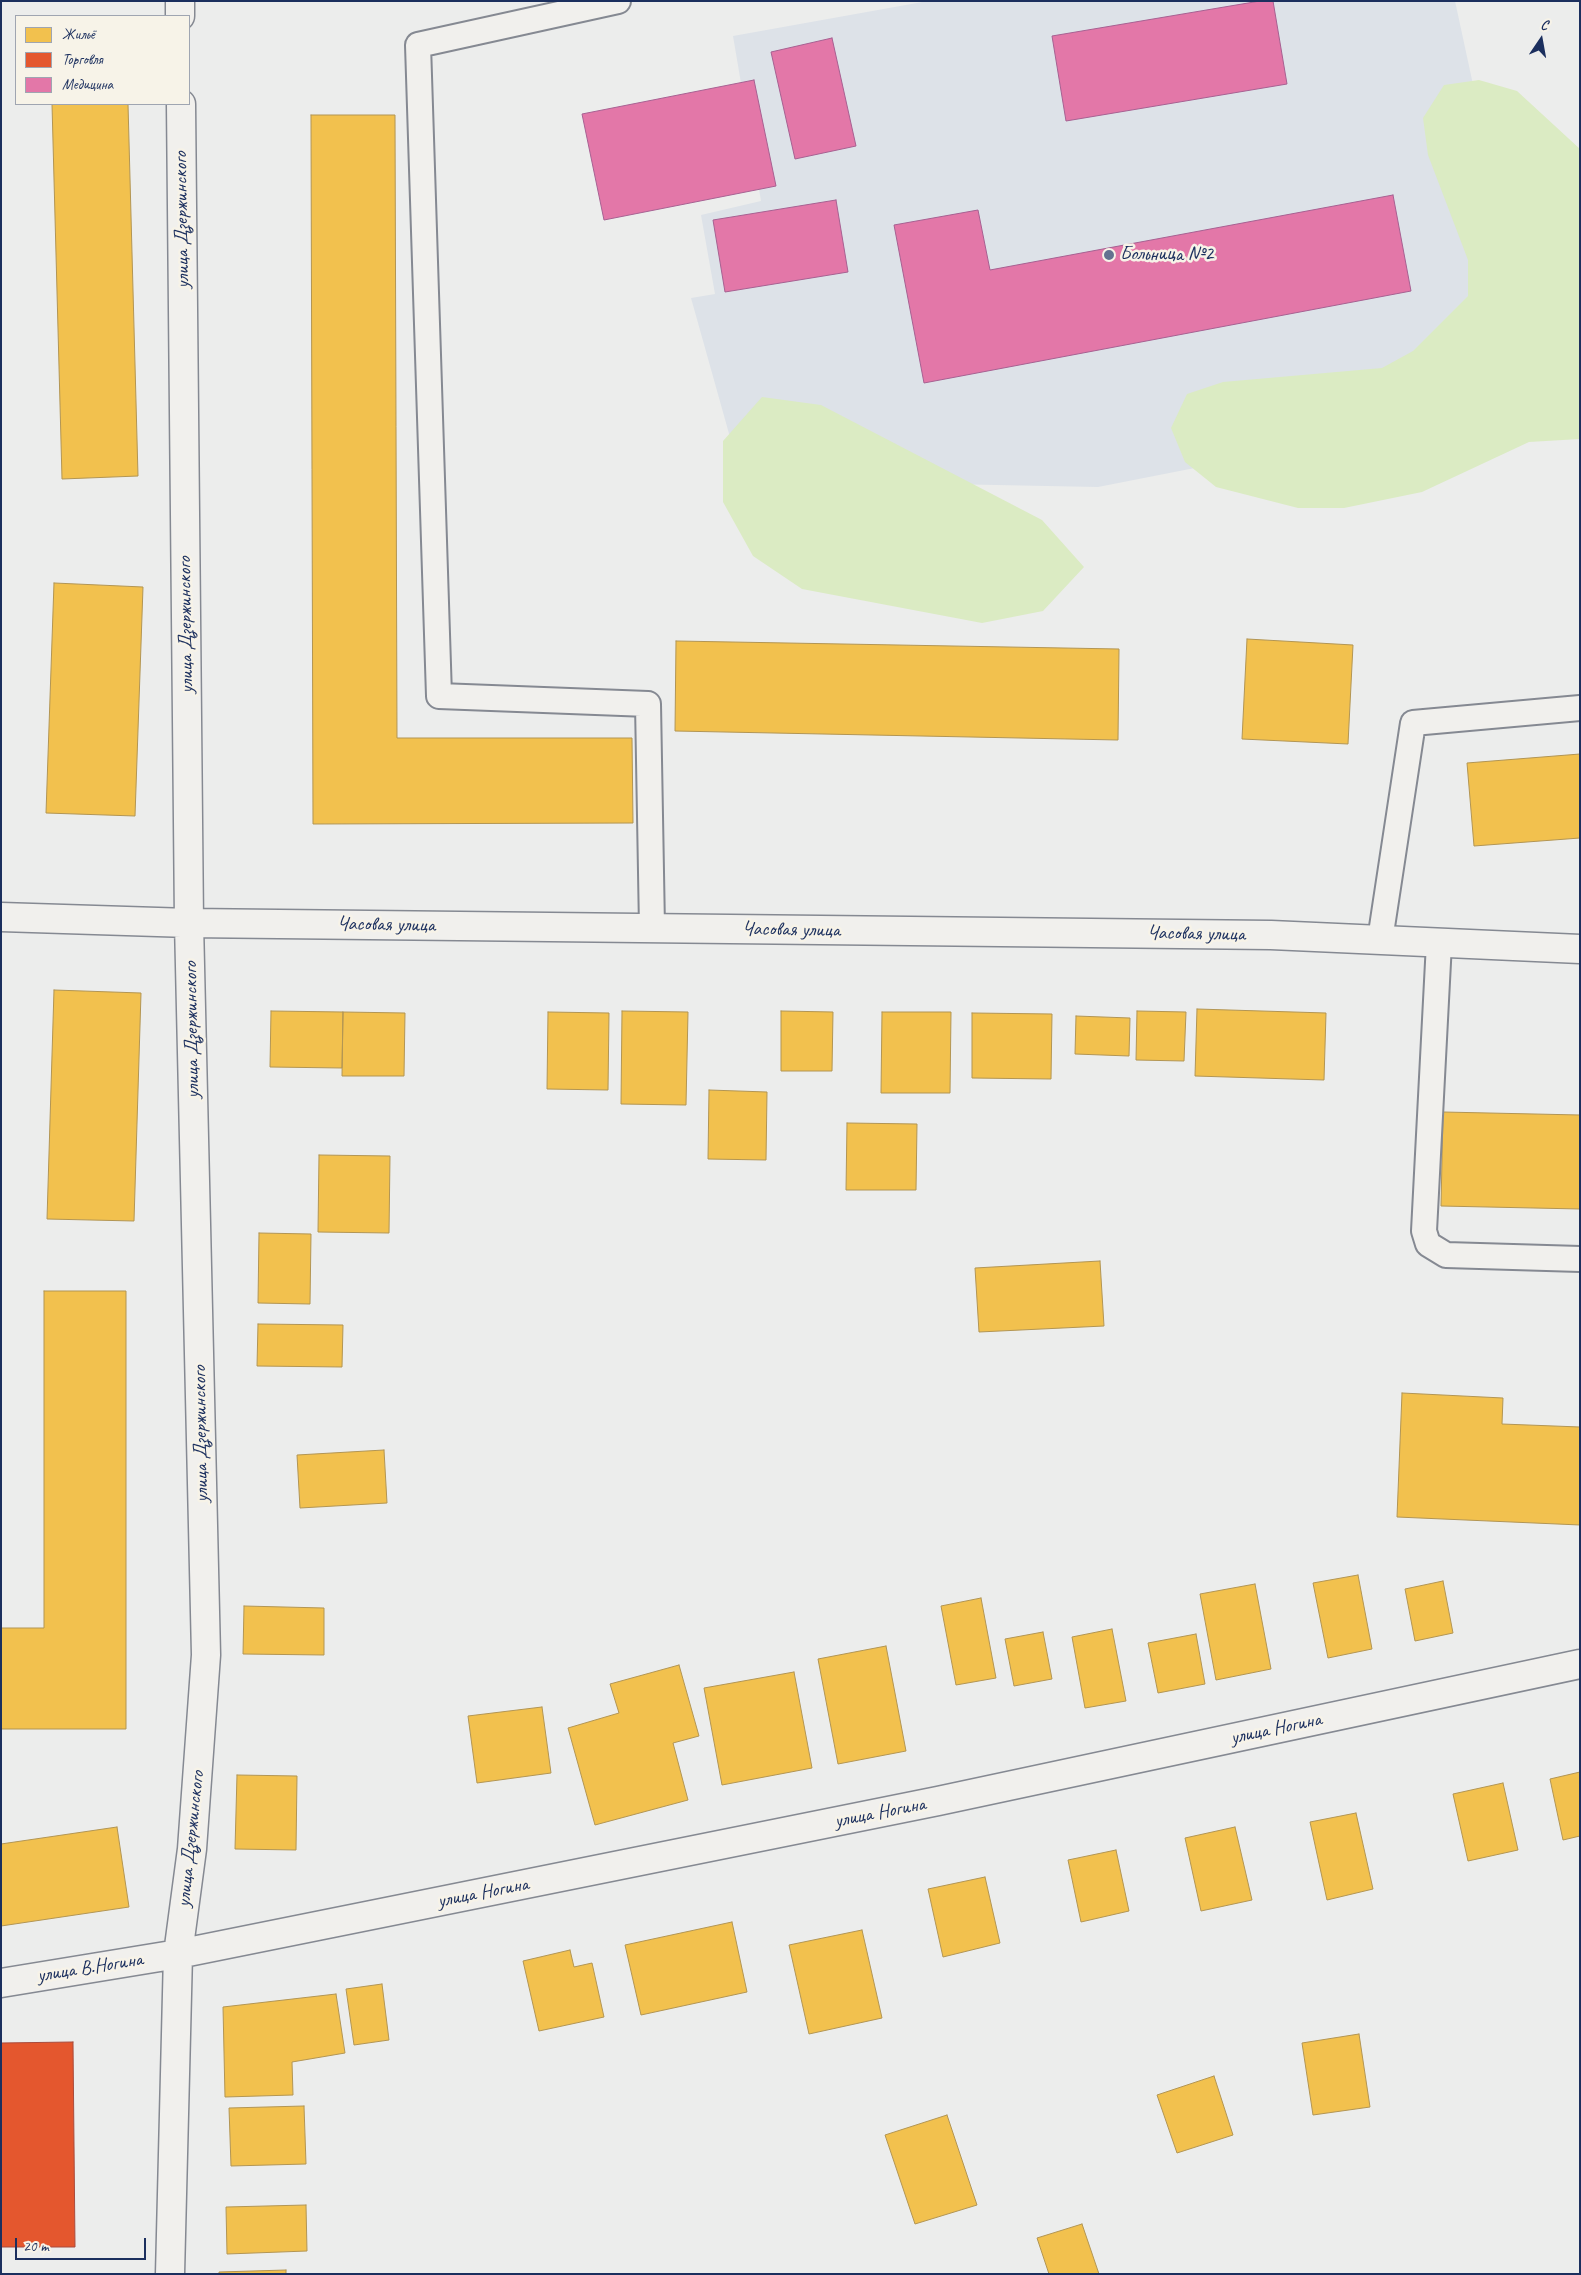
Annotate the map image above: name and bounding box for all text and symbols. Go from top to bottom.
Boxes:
legend [15,15,190,105]
north arrow [1516,15,1566,65]
text: С [1539,16,1549,34]
text: Жильё [62,25,95,44]
text: Торговля [62,50,103,69]
text: Медицина [62,75,113,94]
street label: улица Дзержинского [169,151,195,289]
place label: Больница №2 [1120,243,1213,267]
marker: Больница №2 [1102,248,1116,262]
street label: улица Дзержинского [173,556,199,694]
street label: Часовая улица [337,912,435,938]
street label: Часовая улица [742,917,840,943]
street label: Часовая улица [1147,921,1245,947]
street label: улица Дзержинского [179,961,205,1099]
street label: улица Дзержинского [188,1365,214,1503]
street label: улица Ногина [1228,1708,1324,1750]
street label: улица Дзержинского [172,1770,210,1908]
street label: улица Ногина [832,1792,928,1834]
street label: улица Ногина [435,1872,531,1914]
street label: улица В.Ногина [36,1948,144,1988]
scale bar [18,2228,149,2260]
text: 20 m [23,2237,49,2256]

